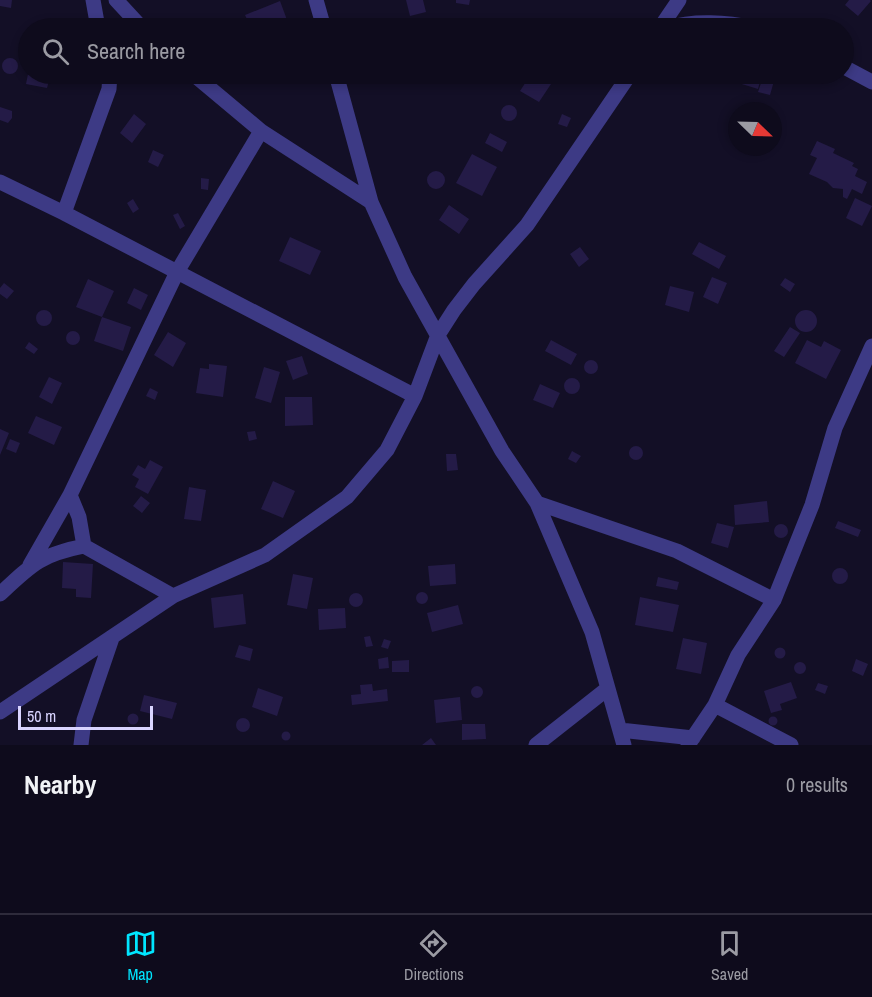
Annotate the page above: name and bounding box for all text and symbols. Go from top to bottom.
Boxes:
search box [18,18,854,84]
icon: search [39,35,72,68]
text: Search here [87,36,185,66]
north arrow [728,102,782,156]
scale bar [18,703,153,730]
text: 50 m [27,705,56,727]
text: Nearby [24,767,96,802]
text: 0 results [786,771,848,798]
tab: Map [124,927,157,985]
tab: Directions [404,927,464,985]
tab: Saved [711,927,748,985]

